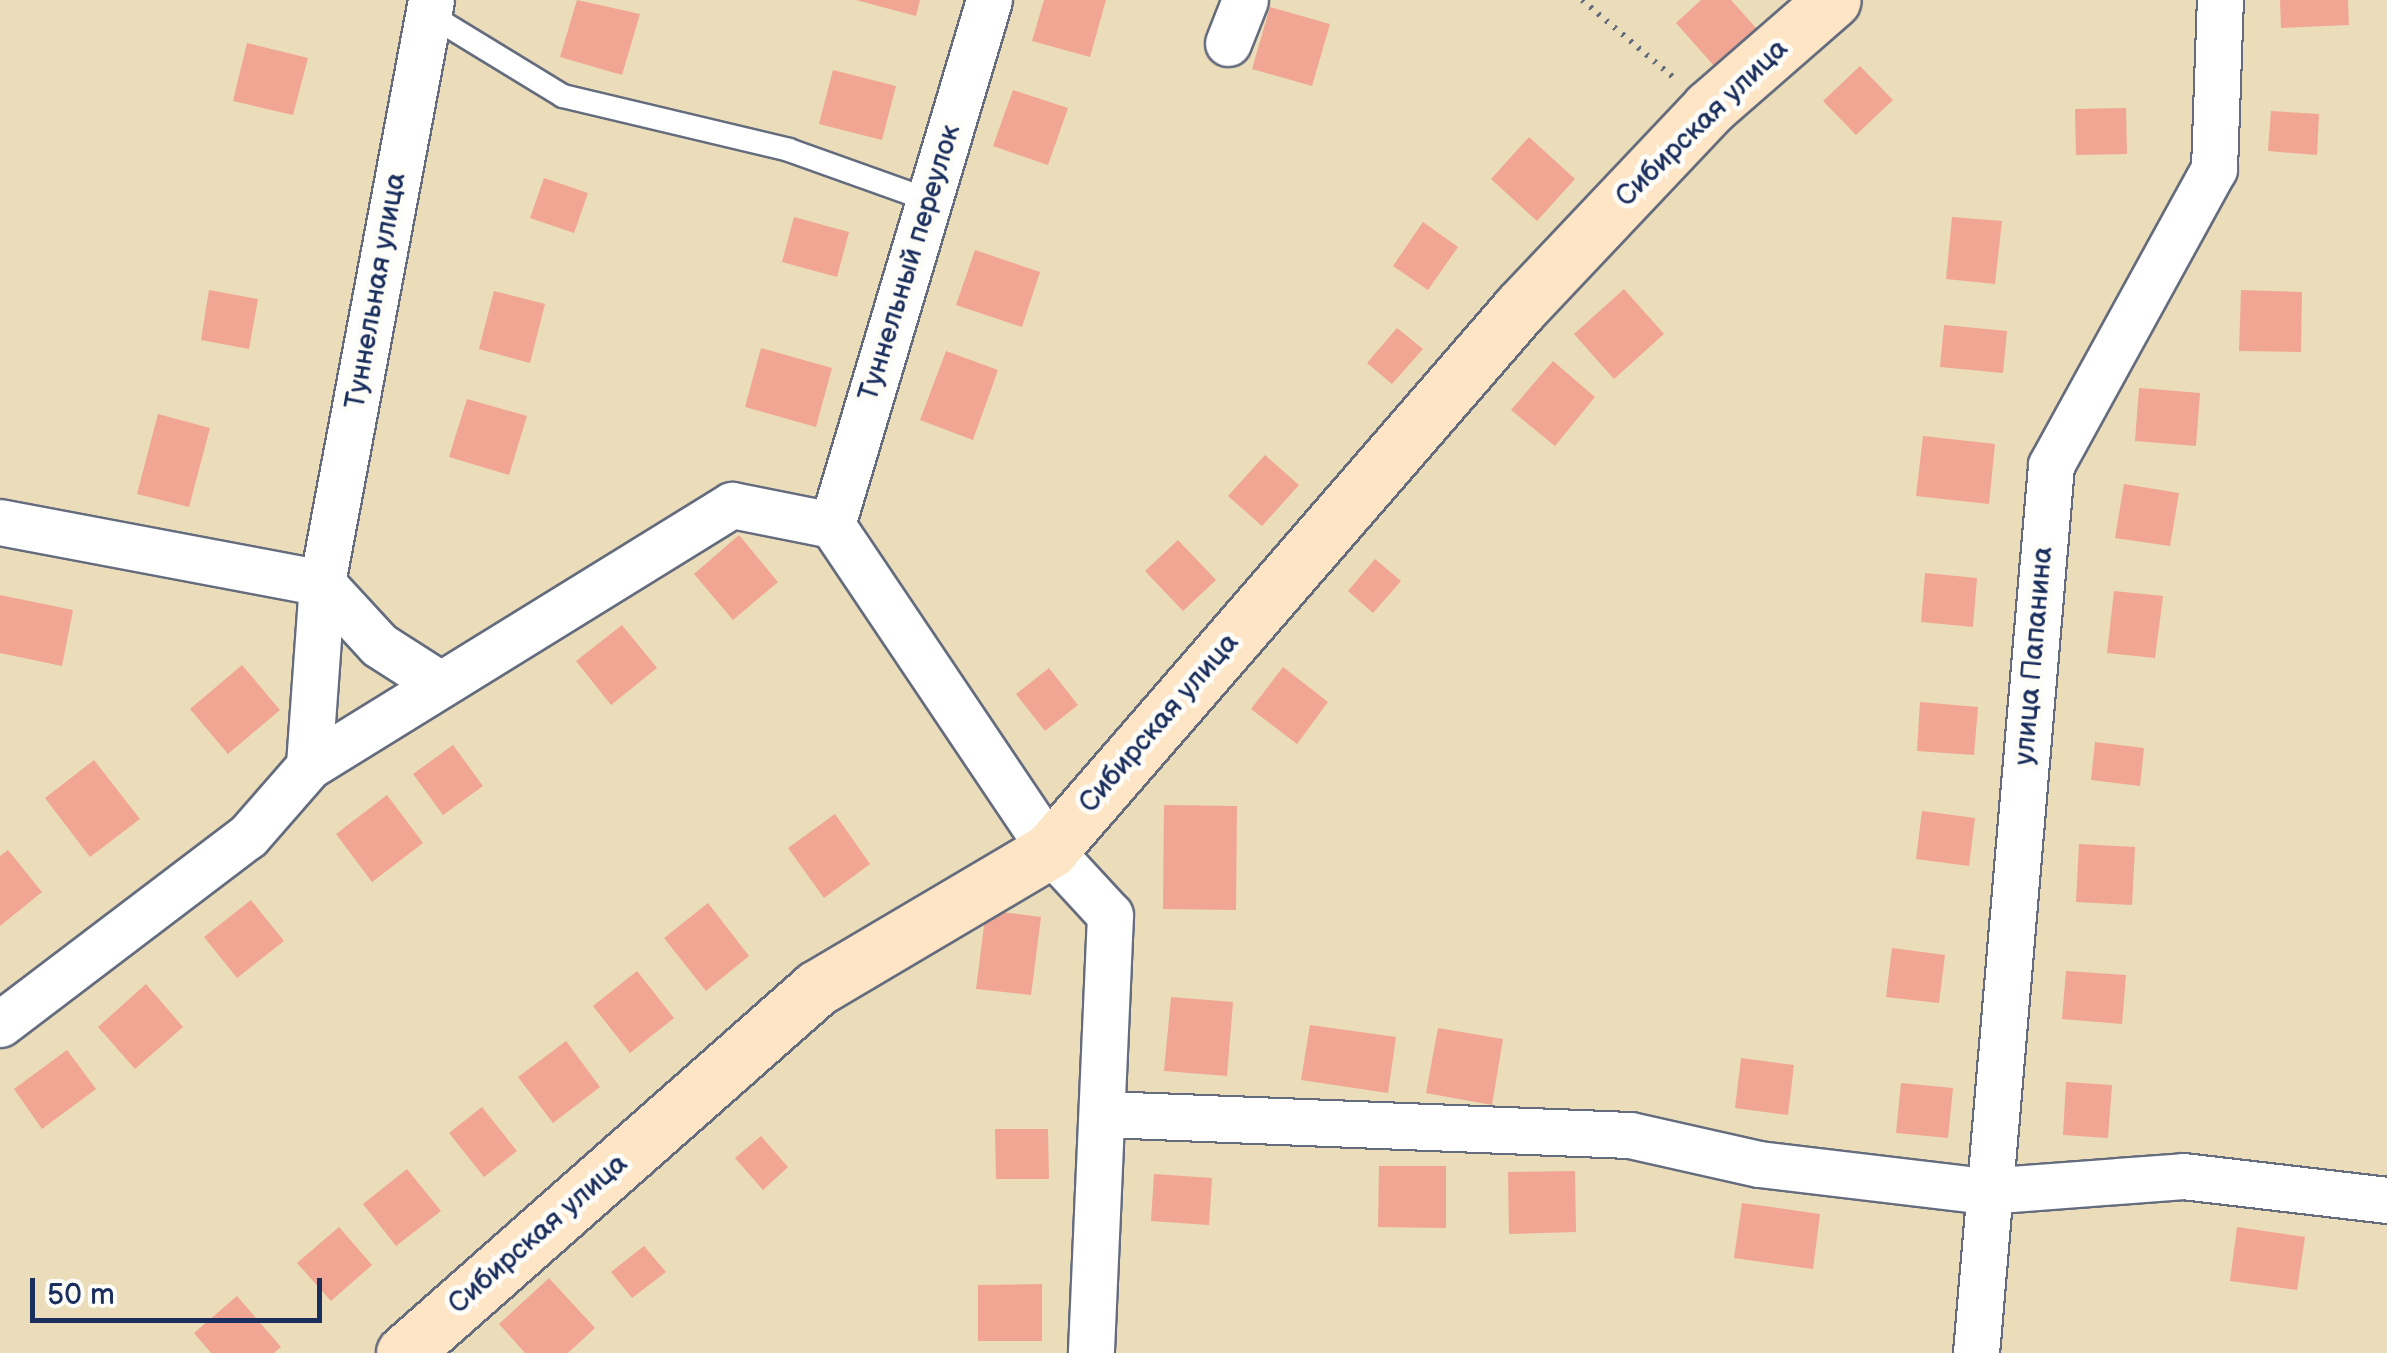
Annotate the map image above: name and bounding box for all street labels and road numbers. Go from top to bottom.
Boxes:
street label: Сибирская улица [1609,32,1795,214]
street label: Туннельный переулок [852,121,968,405]
street label: Туннельная улица [339,170,413,412]
street label: улица Папанина [2008,545,2060,767]
street label: Сибирская улица [1072,626,1246,820]
street label: Сибирская улица [441,1147,635,1321]

